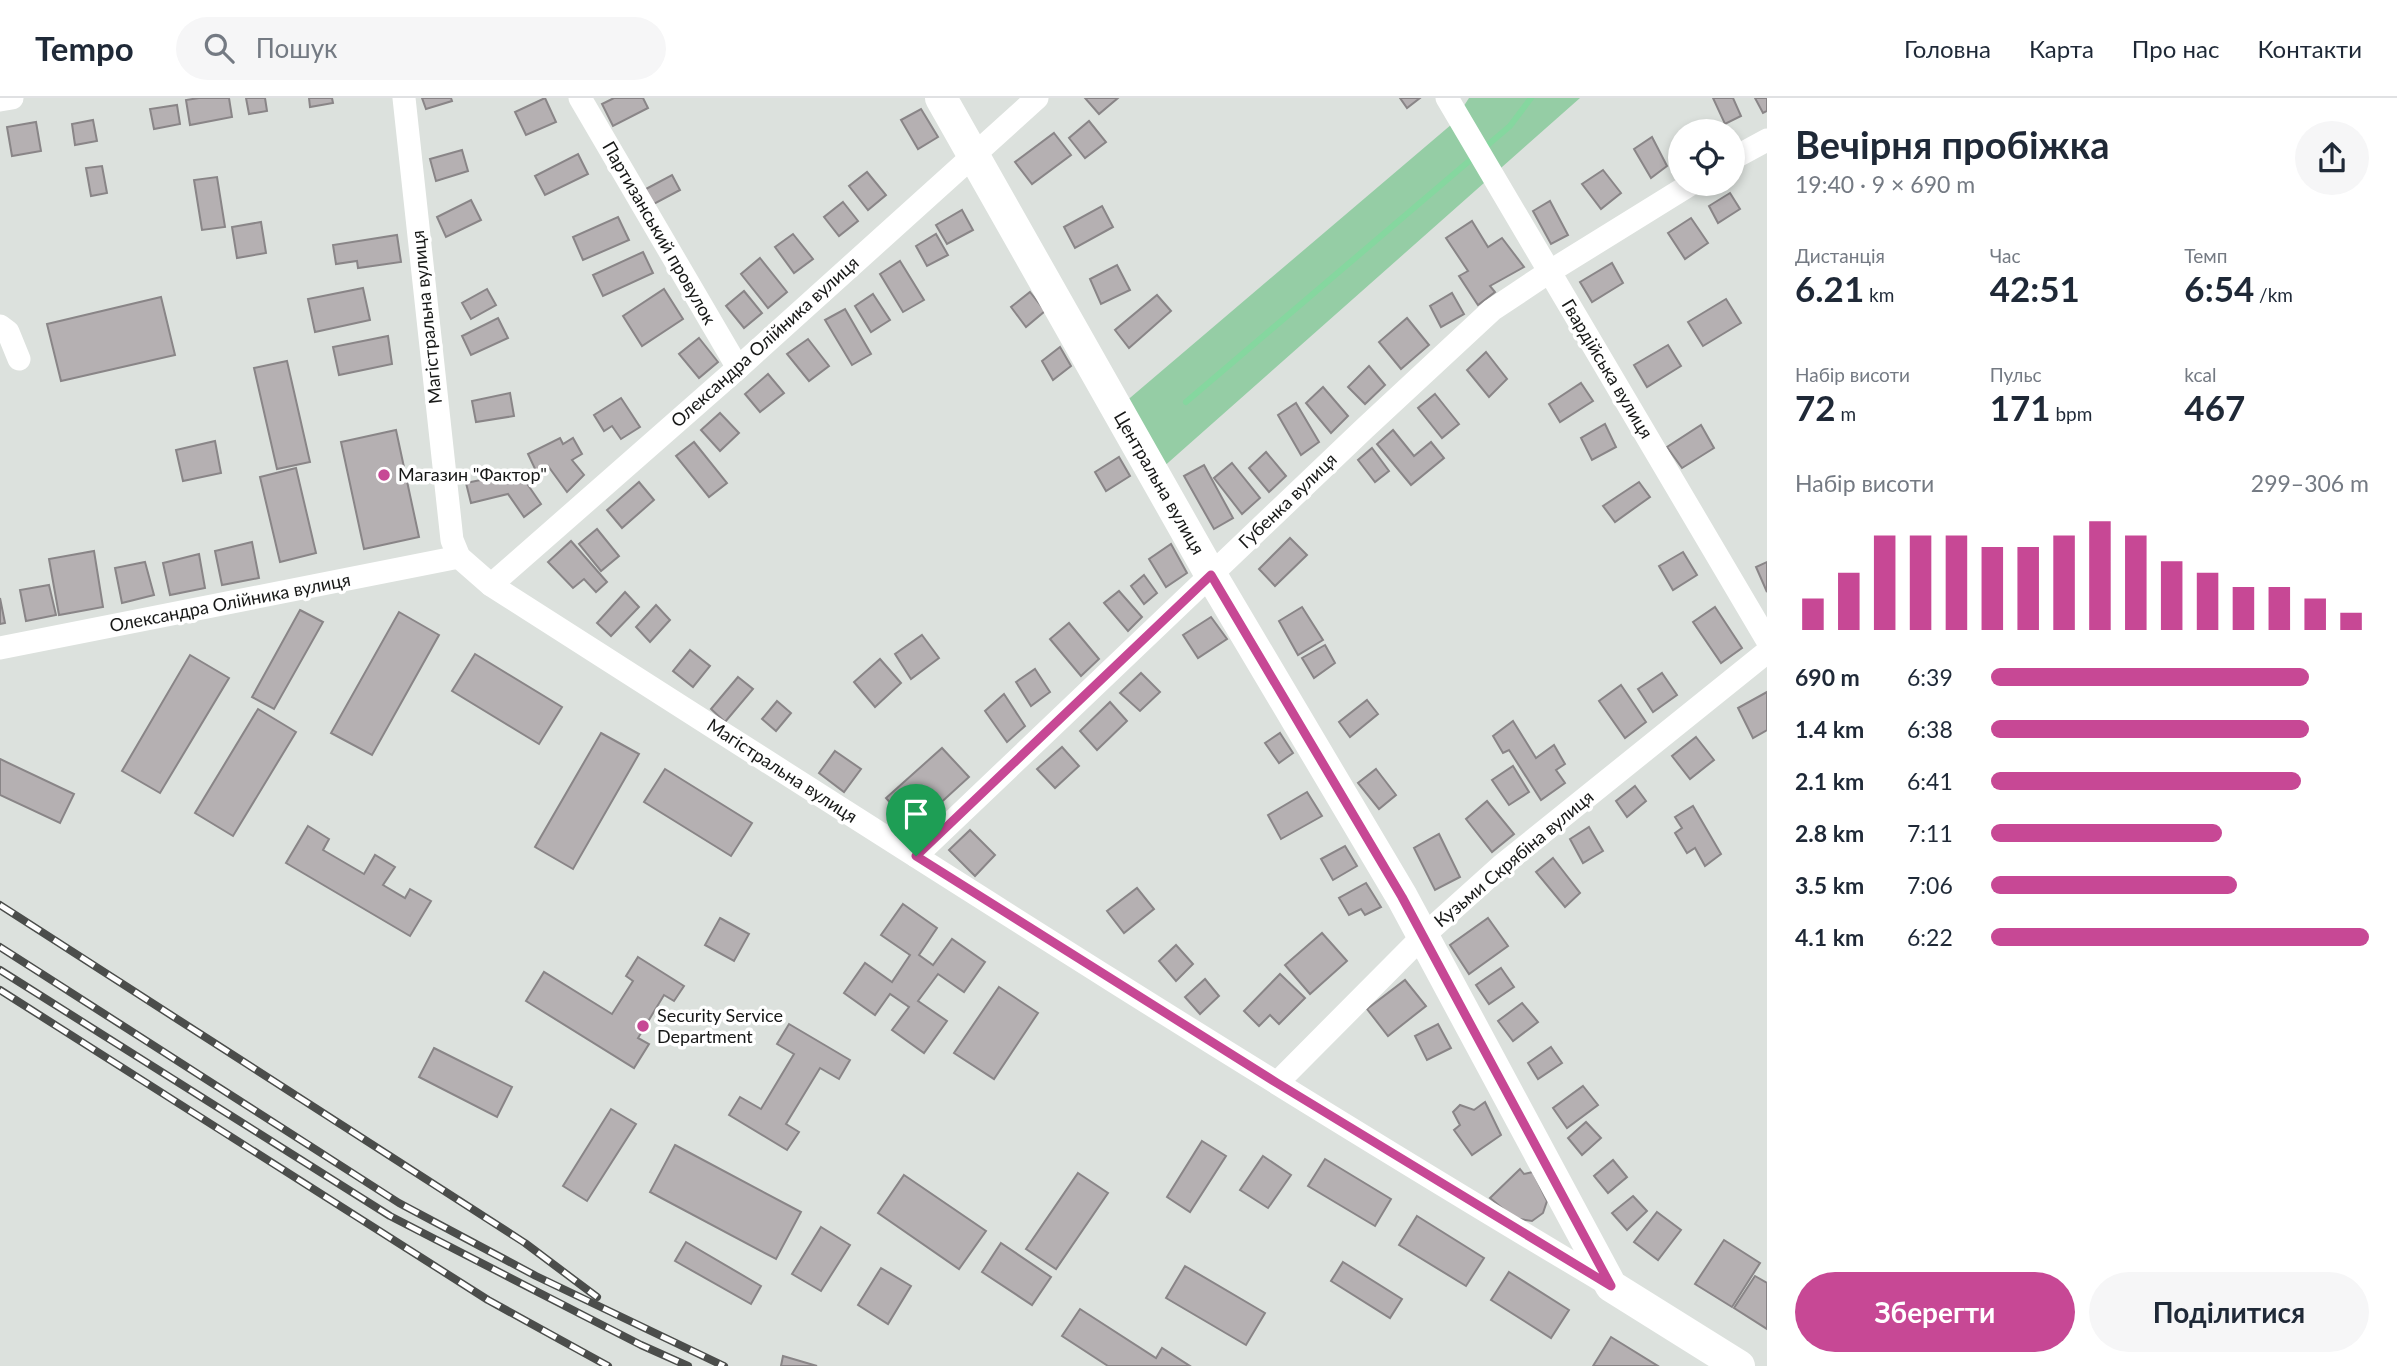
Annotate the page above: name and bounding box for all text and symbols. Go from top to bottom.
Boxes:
search box [176,17,666,80]
text: Tempo [35,28,134,68]
icon: search [200,29,238,67]
text: Пошук [256,32,338,64]
text: Головна [1904,34,1991,63]
text: Карта [2029,34,2094,63]
text: Про нас [2132,34,2219,63]
text: Контакти [2257,34,2362,63]
map controls [1668,119,1745,196]
button: locate [1668,119,1745,196]
text: Вечірня пробіжка [1795,121,2110,167]
button: share [2295,121,2369,195]
street label: Партизанський провулок [598,137,722,329]
text: 19:40 · 9 × 690 m [1795,170,1975,198]
street label: Магістральна вулиця [406,229,446,405]
text: Дистанція [1795,244,1885,267]
text: Час [1990,244,2020,267]
text: Темп [2184,244,2227,267]
street label: Олександра Олійника вулиця [666,251,863,431]
text: 6.21 [1795,267,1864,309]
text: 42:51 [1990,267,2080,309]
text: 6:54 [2184,267,2254,309]
text: km [1864,283,1894,306]
text: /km [2254,283,2293,306]
street label: Гвардійська вулиця [1558,295,1658,442]
text: Набір висоти [1795,363,1910,386]
text: Пульс [1990,363,2042,386]
text: kcal [2184,363,2216,386]
text: 72 [1795,386,1836,428]
text: 171 [1990,386,2051,428]
text: 467 [2184,386,2245,428]
text: m [1836,402,1856,425]
text: bpm [2051,402,2092,425]
street label: Центральна вулиця [1110,407,1210,558]
street label: Губенка вулиця [1234,448,1341,553]
place label: Магазин "Фактор" [398,463,547,485]
marker: Магазин "Фактор" [376,467,392,483]
text: Набір висоти [1795,469,1934,497]
text: 299–306 m [2251,469,2369,497]
street label: Олександра Олійника вулиця [107,568,352,636]
text: 690 m [1795,663,1860,691]
text: 6:39 [1907,663,1953,691]
street label: Магістральна вулиця [703,713,862,827]
text: 1.4 km [1795,715,1864,743]
text: 6:38 [1907,715,1953,743]
text: 2.1 km [1795,767,1864,795]
text: 6:41 [1907,767,1953,795]
pin [886,784,946,856]
street label: Кузьми Скрябіна вулиця [1429,785,1598,931]
icon: arrive [897,795,935,833]
text: 2.8 km [1795,819,1864,847]
text: 7:11 [1907,819,1953,847]
text: 3.5 km [1795,871,1864,899]
text: 7:06 [1907,871,1953,899]
text: 4.1 km [1795,923,1864,951]
text: 6:22 [1907,923,1953,951]
place label: Security Service Department [657,1004,783,1047]
marker: Security Service Department [635,1018,651,1034]
button: Зберегти [1795,1272,2075,1352]
button: Поділитися [2089,1272,2369,1352]

